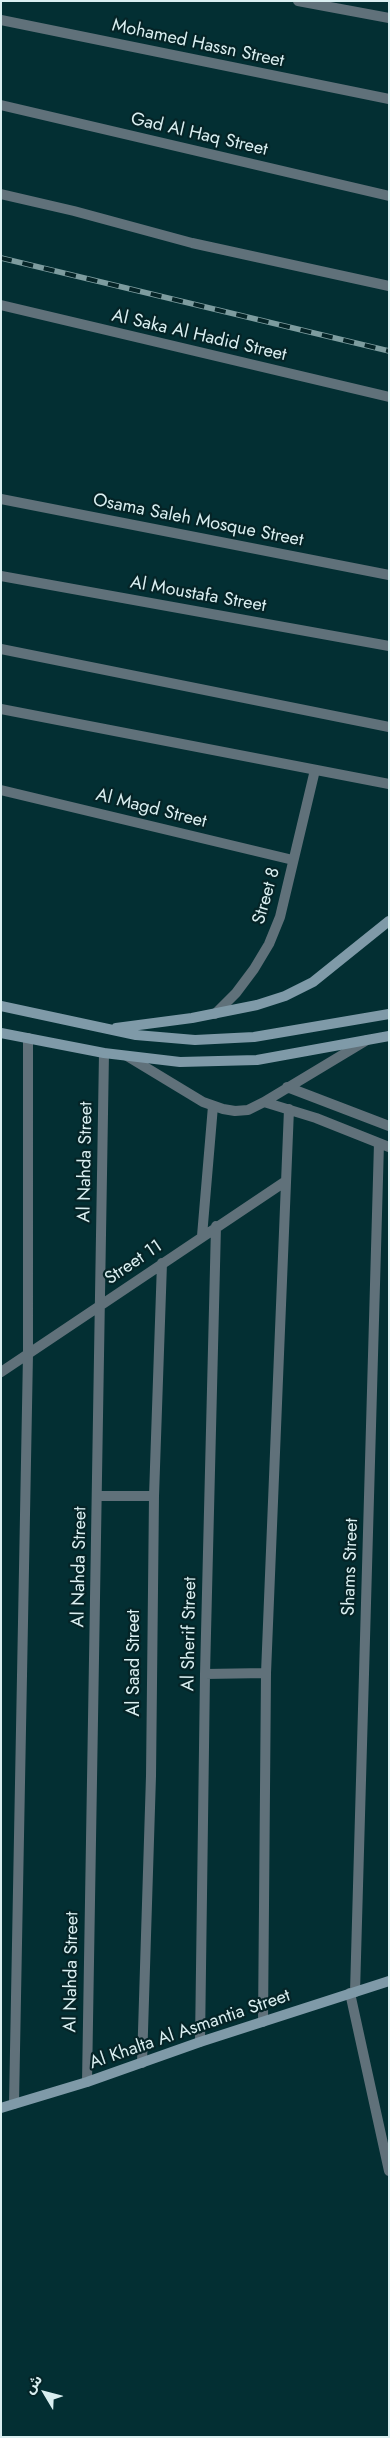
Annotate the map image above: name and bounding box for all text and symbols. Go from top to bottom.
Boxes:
street label: Mohamed Hassn Street [110,15,286,73]
street label: Gad Al Haq Street [128,109,270,161]
street label: Al Saka Al Hadid Street [110,305,288,367]
street label: Osama Saleh Mosque Street [91,490,305,552]
street label: Al Moustafa Street [128,572,268,618]
street label: Al Magd Street [93,785,209,833]
street label: Street 8 [249,865,285,927]
street label: Al Nahda Street [74,1101,98,1223]
street label: Street 11 [101,1236,167,1290]
street label: Al Nahda Street [68,1506,92,1628]
street label: Shams Street [339,1518,363,1616]
street label: Al Sherif Street [178,1577,202,1691]
street label: Al Saad Street [124,1609,146,1717]
street label: Al Nahda Street [60,1911,84,2033]
street label: Al Khalta Al Asmantia Street [87,1985,293,2075]
north arrow [20,2368,70,2418]
text: ش [19,2370,47,2398]

